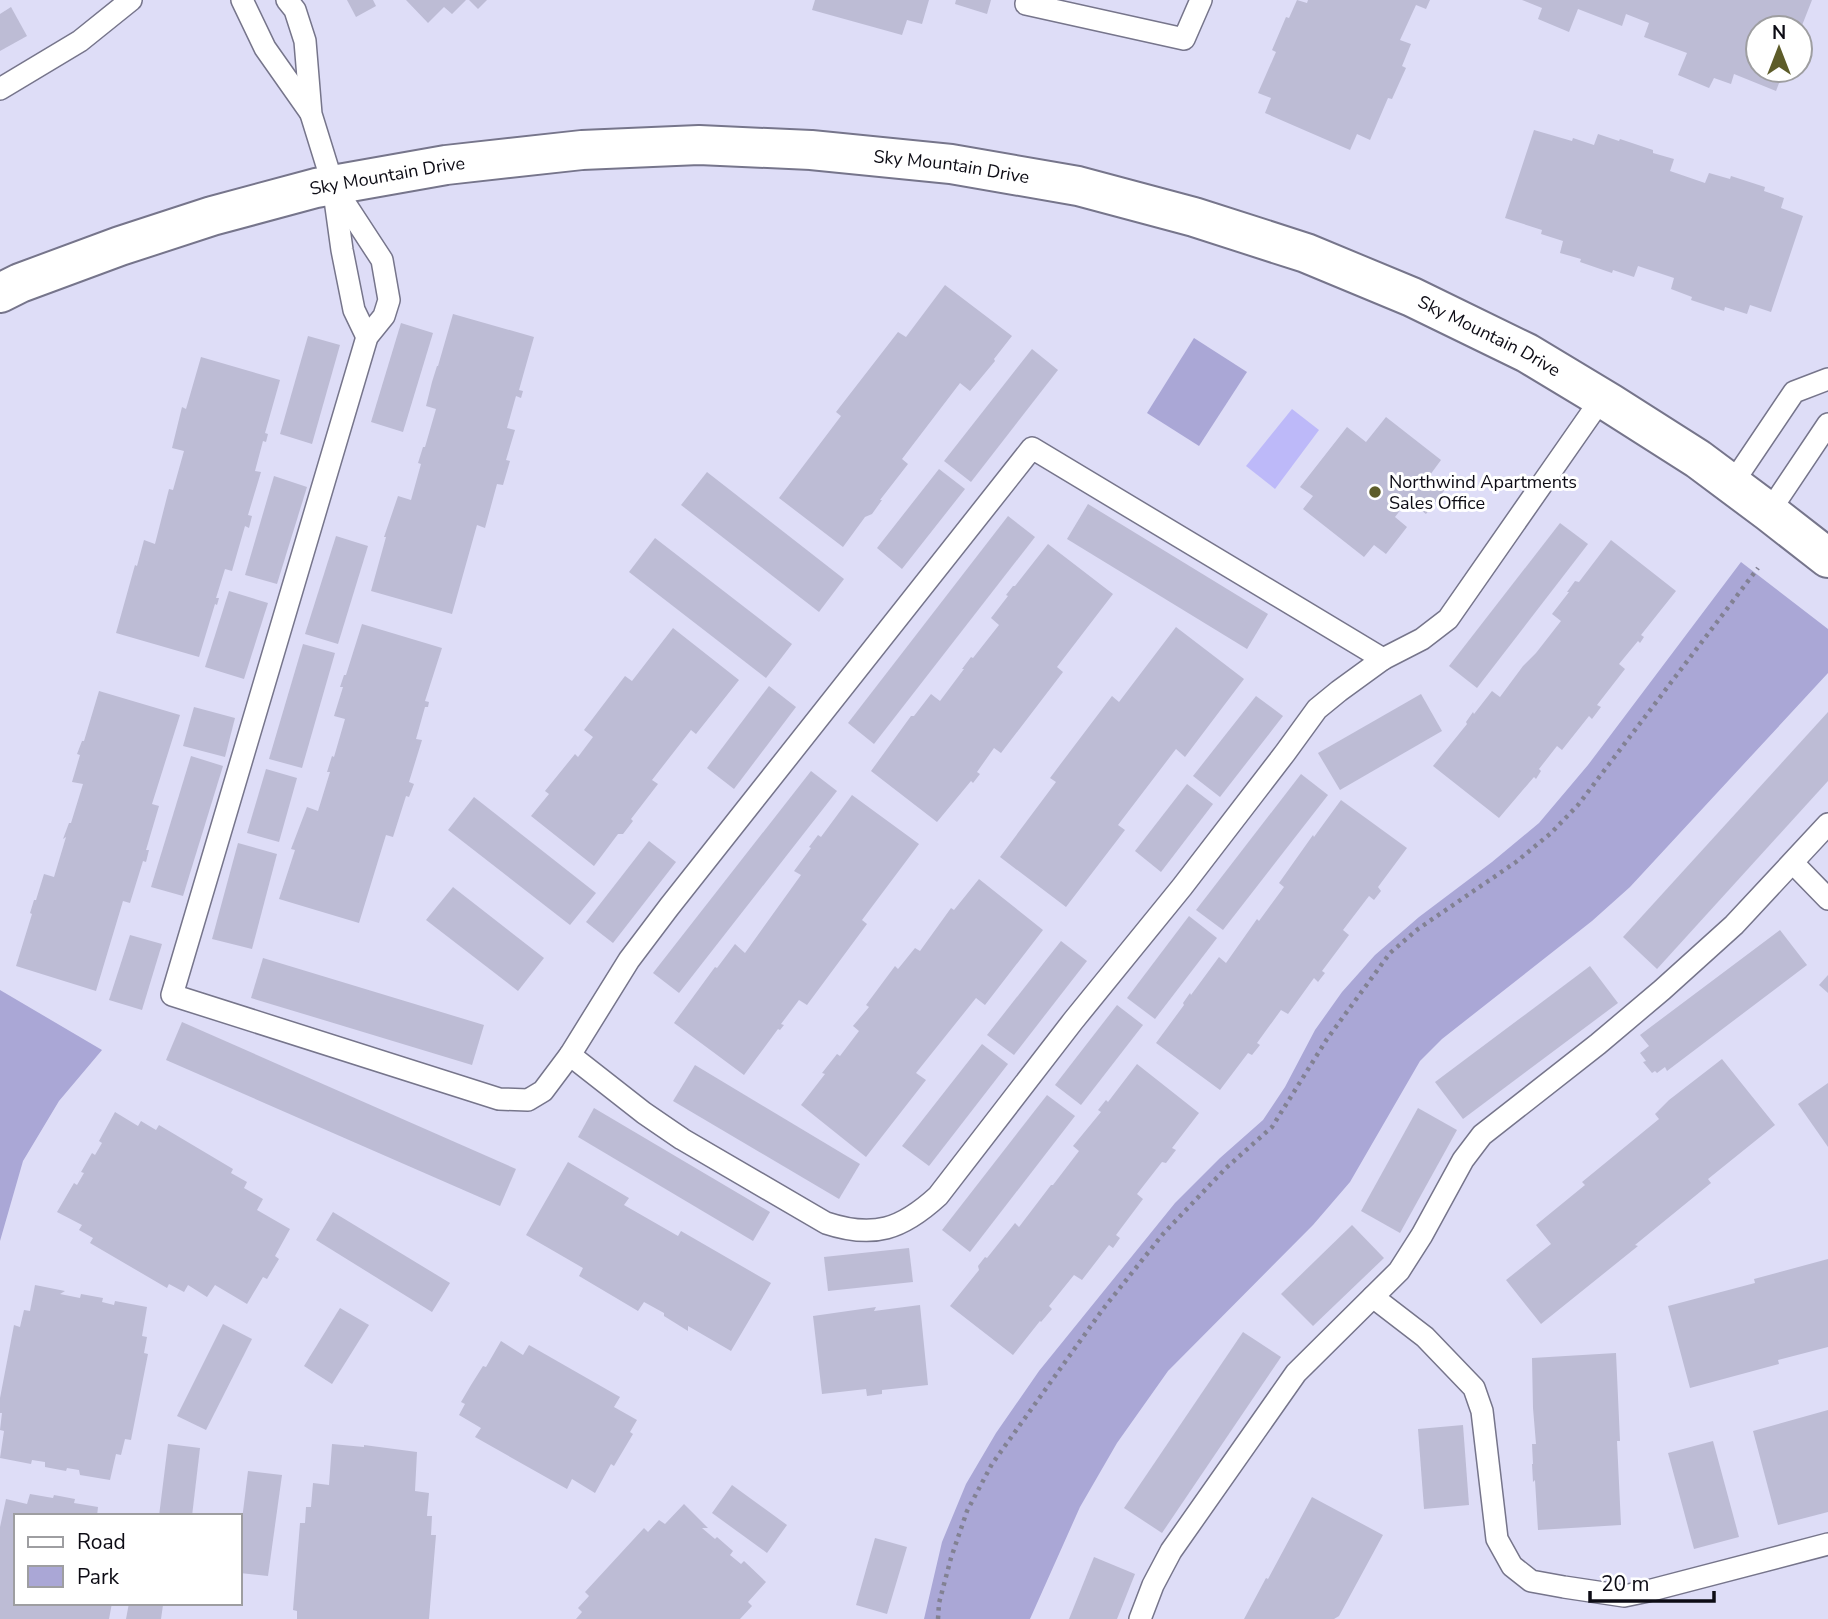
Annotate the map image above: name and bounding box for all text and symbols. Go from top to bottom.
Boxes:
north arrow [1744,14,1814,84]
text: N [1772,20,1786,46]
street label: Sky Mountain Drive [872,144,1031,189]
street label: Sky Mountain Drive [307,151,466,201]
street label: Sky Mountain Drive [1414,290,1565,382]
place label: Northwind Apartments Sales Office [1389,470,1577,515]
marker: Northwind Apartments Sales Office [1367,484,1383,500]
legend [14,1514,242,1605]
text: Road [77,1528,126,1556]
scale bar [1590,1560,1714,1604]
text: Park [77,1563,119,1591]
text: 20 m [1601,1570,1650,1598]

